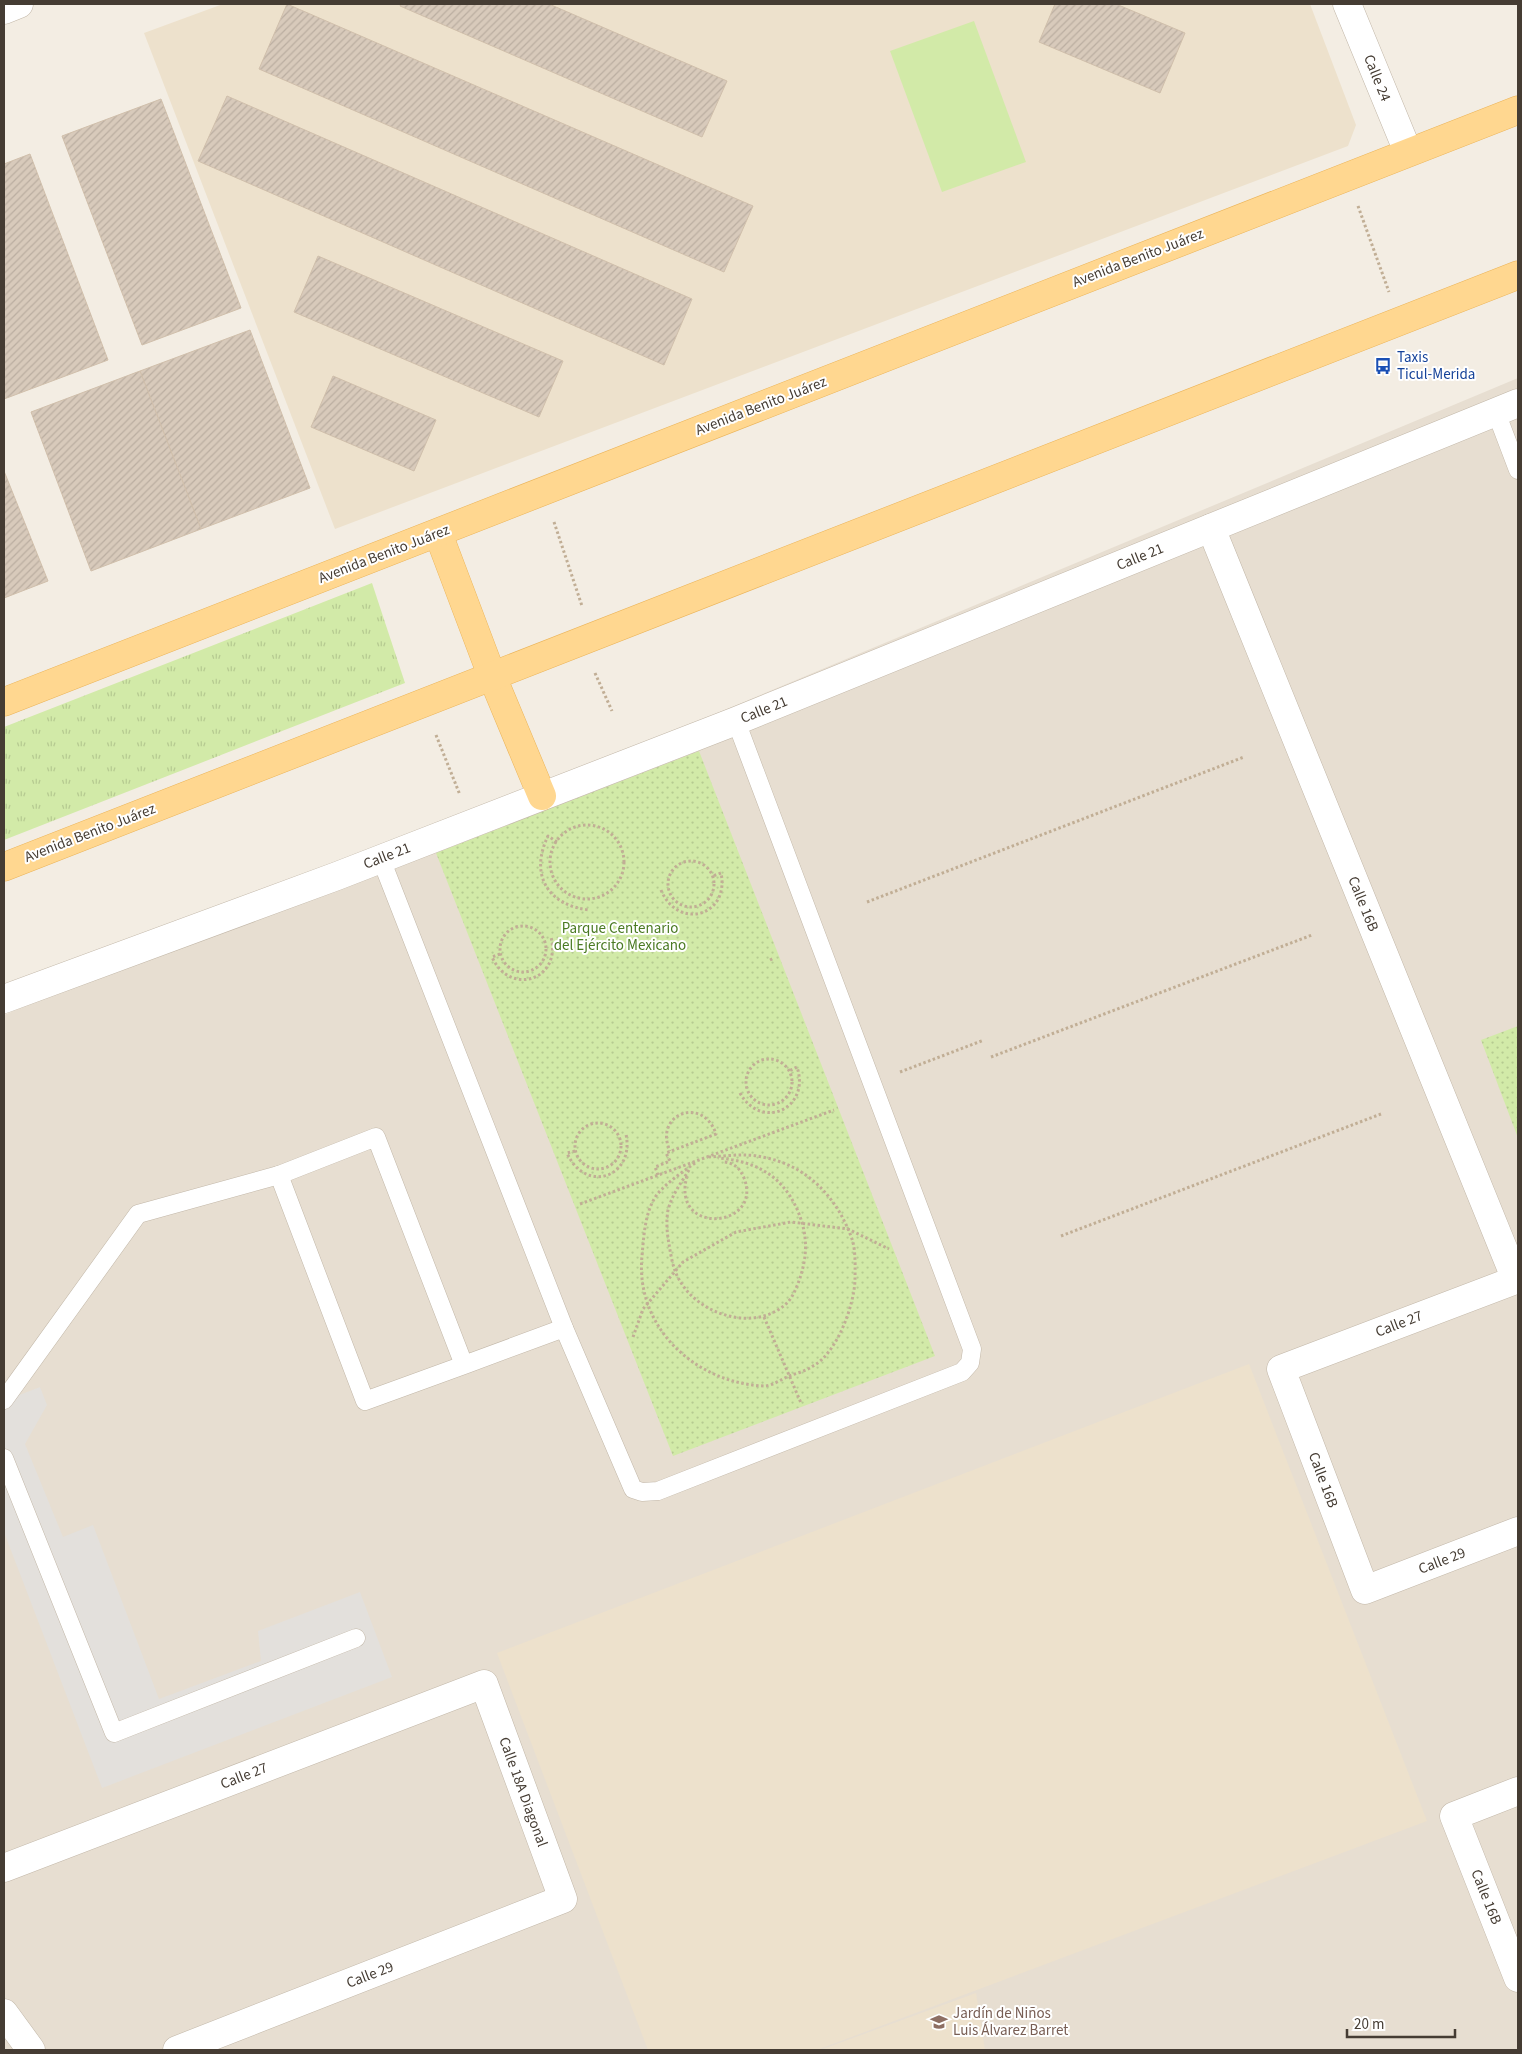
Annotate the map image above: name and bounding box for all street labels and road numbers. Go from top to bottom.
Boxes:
street label: Calle 24 [1358,51,1396,105]
street label: Avenida Benito Juárez [1069,223,1207,293]
street label: Avenida Benito Juárez [692,371,830,441]
street label: Avenida Benito Juárez [315,519,453,589]
street label: Calle 21 [1113,538,1167,576]
street label: Calle 21 [737,691,791,729]
street label: Avenida Benito Juárez [21,798,159,868]
street label: Calle 21 [360,837,414,875]
street label: Calle 16B [1342,873,1384,935]
street label: Calle 27 [1372,1305,1426,1343]
street label: Calle 16B [1303,1449,1343,1511]
street label: Calle 29 [1415,1542,1469,1580]
street label: Calle 18A Diagonal [493,1734,553,1850]
street label: Calle 27 [217,1757,271,1795]
street label: Calle 16B [1465,1866,1507,1928]
street label: Calle 29 [343,1956,397,1994]

